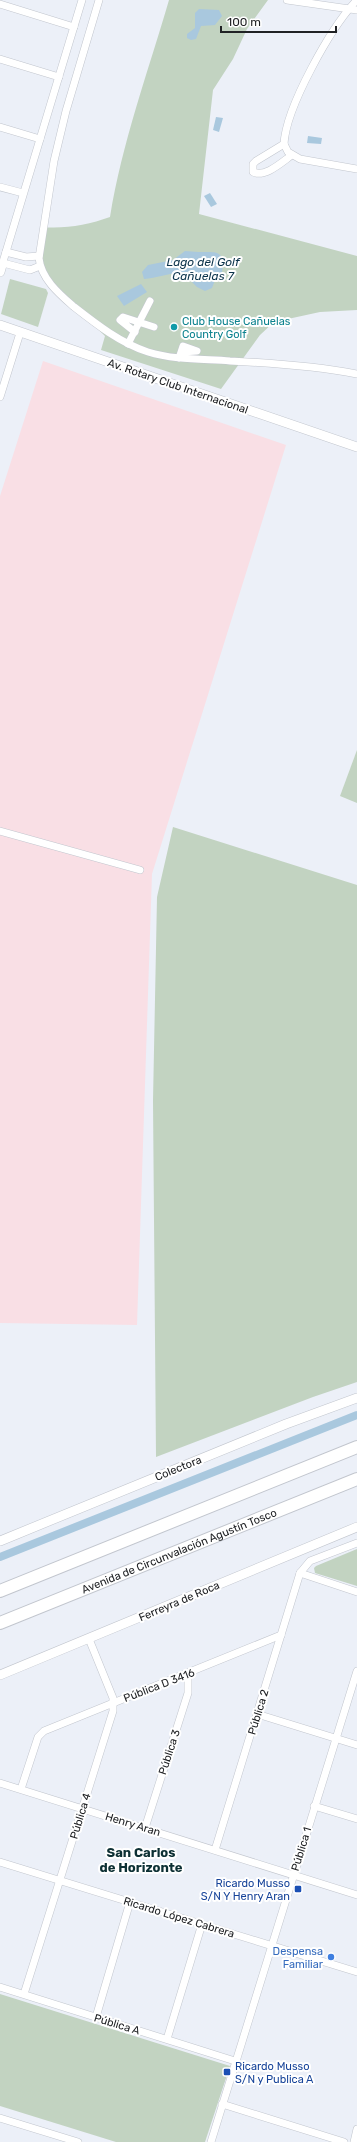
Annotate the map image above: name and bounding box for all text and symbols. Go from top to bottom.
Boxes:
scale bar [221,8,336,34]
text: 100 m [227,15,261,29]
water label: Lago del Golf Cañuelas 7 [167,255,241,283]
place label: Club House Cañuelas Country Golf [182,315,291,341]
marker: Club House Cañuelas Country Golf [169,322,179,332]
street label: Av. Rotary Club Internacional [106,356,250,417]
street label: Colectora [153,1453,203,1484]
street label: Avenida de Circunvalación Agustín Tosco [80,1506,279,1596]
street label: Ferreyra de Roca [137,1579,222,1624]
street label: Pública D 3416 [122,1666,197,1705]
street label: Pública 2 [245,1688,272,1736]
street label: Pública 3 [156,1727,183,1777]
street label: Pública 4 [67,1791,94,1841]
street label: Henry Aran [104,1810,162,1839]
street label: Pública 1 [289,1826,314,1873]
district label: San Carlos de Horizonte [99,1845,183,1875]
place label: Ricardo Musso S/N Y Henry Aran [201,1877,290,1903]
marker: Ricardo Musso S/N Y Henry Aran [293,1884,303,1894]
street label: Ricardo López Cabrera [122,1894,236,1941]
place label: Despensa Familiar [273,1945,324,1971]
marker: Despensa Familiar [326,1952,336,1962]
street label: Pública A [92,2011,142,2038]
place label: Ricardo Musso S/N y Publica A [235,2060,314,2086]
marker: Ricardo Musso S/N y Publica A [222,2067,232,2077]

